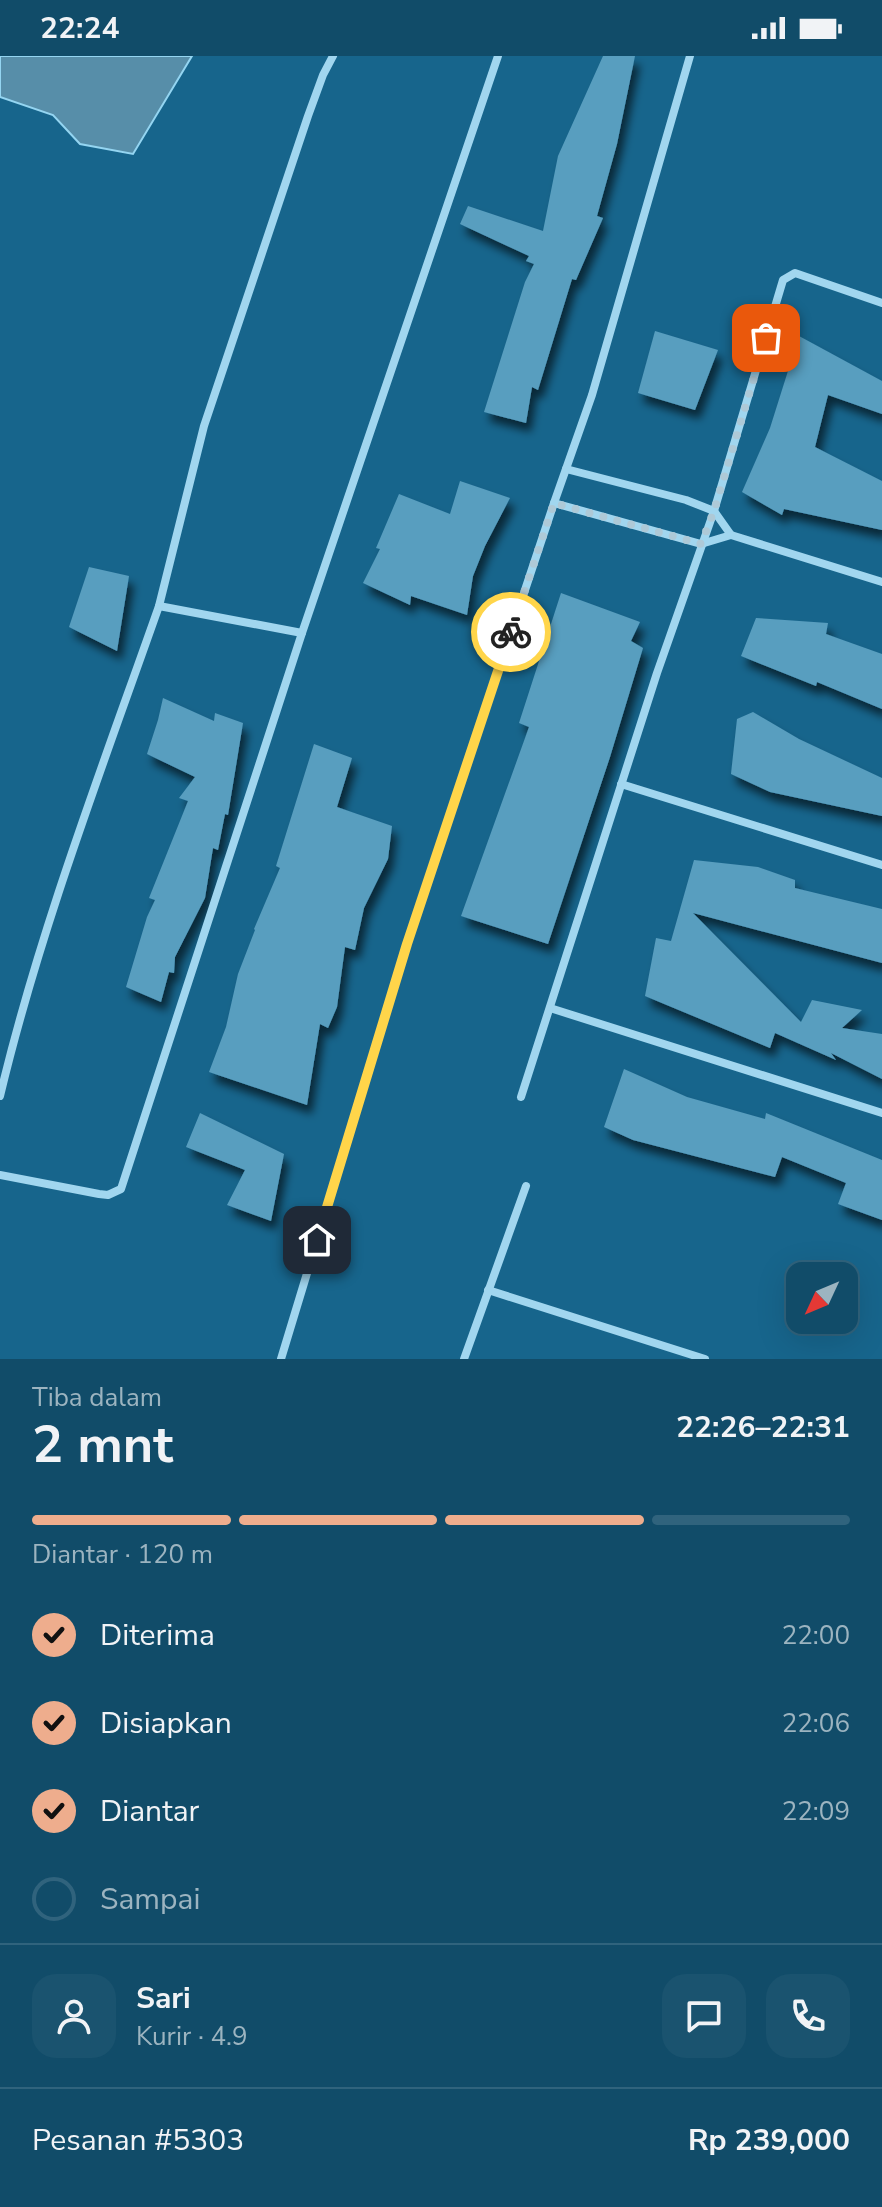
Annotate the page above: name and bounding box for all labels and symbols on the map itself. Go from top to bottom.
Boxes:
pin [732,304,800,372]
courier [471,592,551,672]
pin [283,1206,351,1274]
north arrow [786,1262,858,1334]

